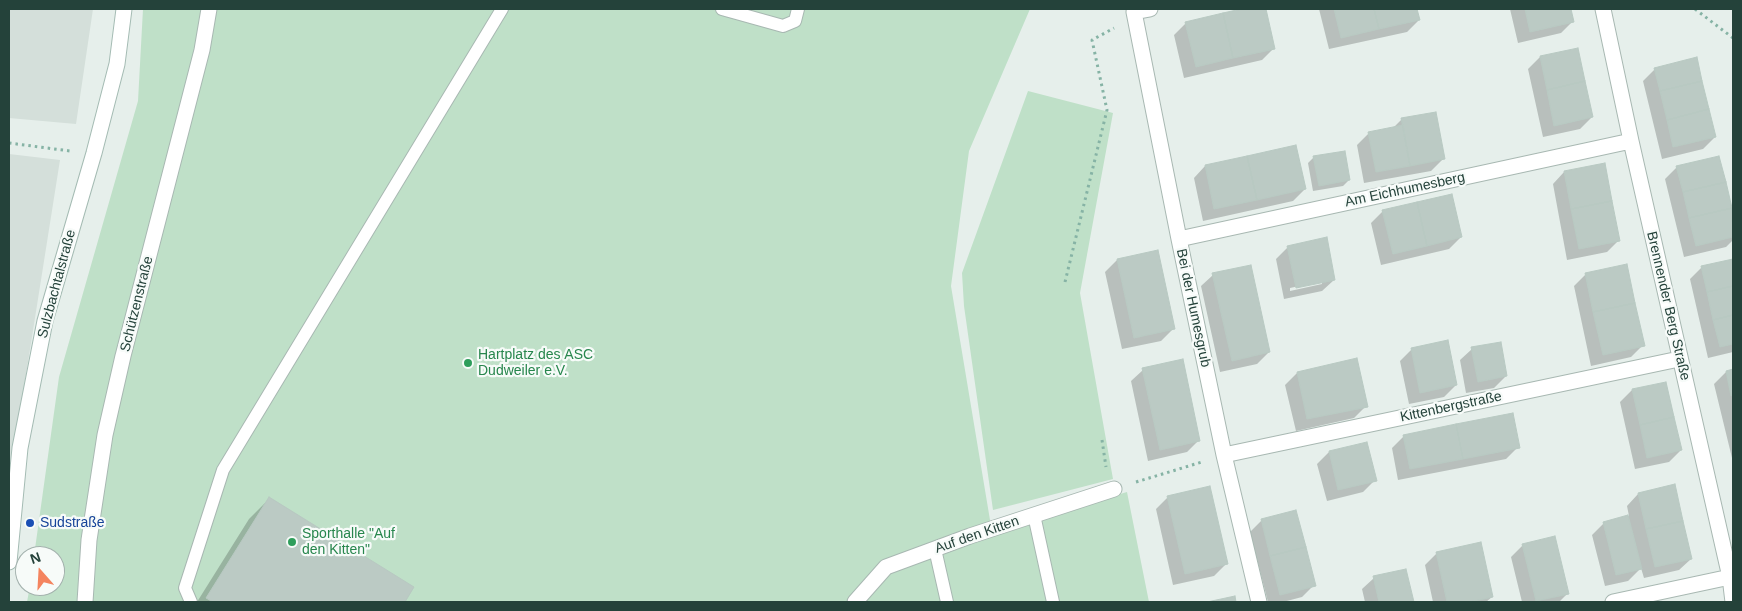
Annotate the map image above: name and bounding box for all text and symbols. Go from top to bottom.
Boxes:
street label: Am Eichhumesberg [1344,169,1466,211]
street label: Sulzbachtalstraße [34,228,80,340]
street label: Brennender Berg Straße [1643,230,1693,382]
street label: Bei der Humesgrub [1172,247,1214,369]
street label: Schützenstraße [117,254,157,354]
place label: Hartplatz des ASC Dudweiler e.V. [478,347,593,380]
marker: Hartplatz des ASC Dudweiler e.V. [462,357,474,369]
street label: Kittenbergstraße [1399,388,1503,426]
street label: Auf den Kitten [933,513,1021,557]
place label: Sudstraße [40,515,105,531]
marker: Sudstraße [24,517,36,529]
place label: Sporthalle "Auf den Kitten" [302,526,395,558]
marker: Sporthalle "Auf den Kitten" [286,536,298,548]
north arrow [15,546,65,596]
text: N [28,549,43,567]

